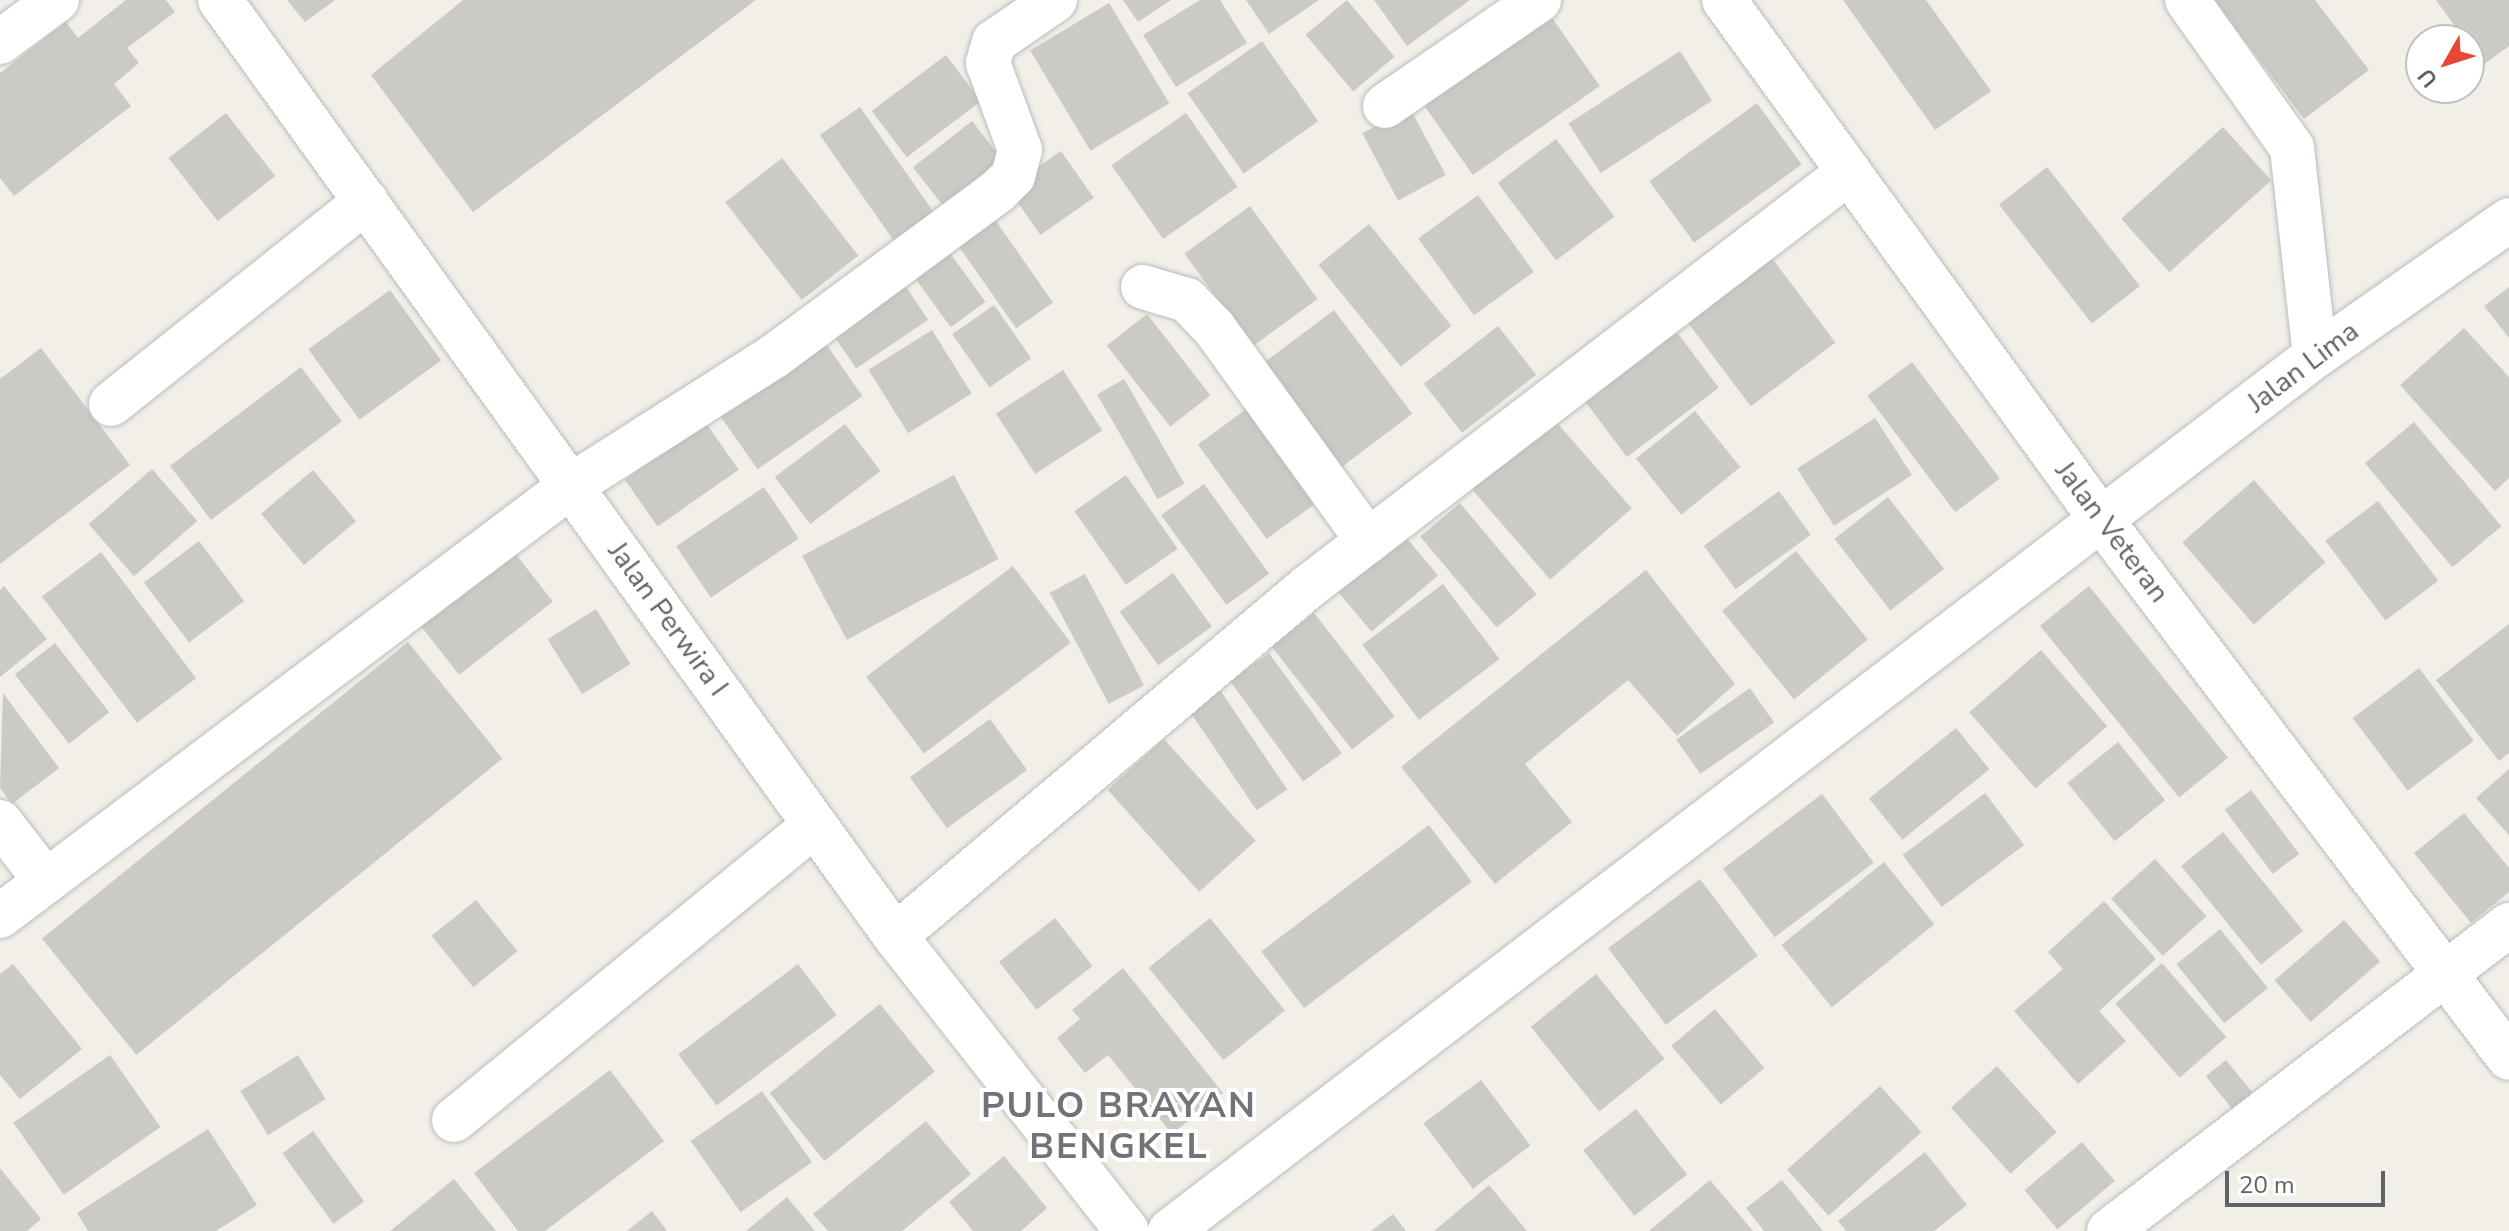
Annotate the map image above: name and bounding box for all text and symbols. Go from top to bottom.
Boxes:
north arrow [2405,24,2485,104]
text: U [2411,62,2445,94]
street label: Jalan Lima [2241,314,2365,420]
street label: Jalan Veteran [2048,455,2176,609]
street label: Jalan Perwira I [601,535,735,703]
district label: PULO BRAYAN BENGKEL [981,1083,1257,1168]
scale bar [2229,1155,2389,1205]
text: 20 m [2239,1169,2295,1201]

